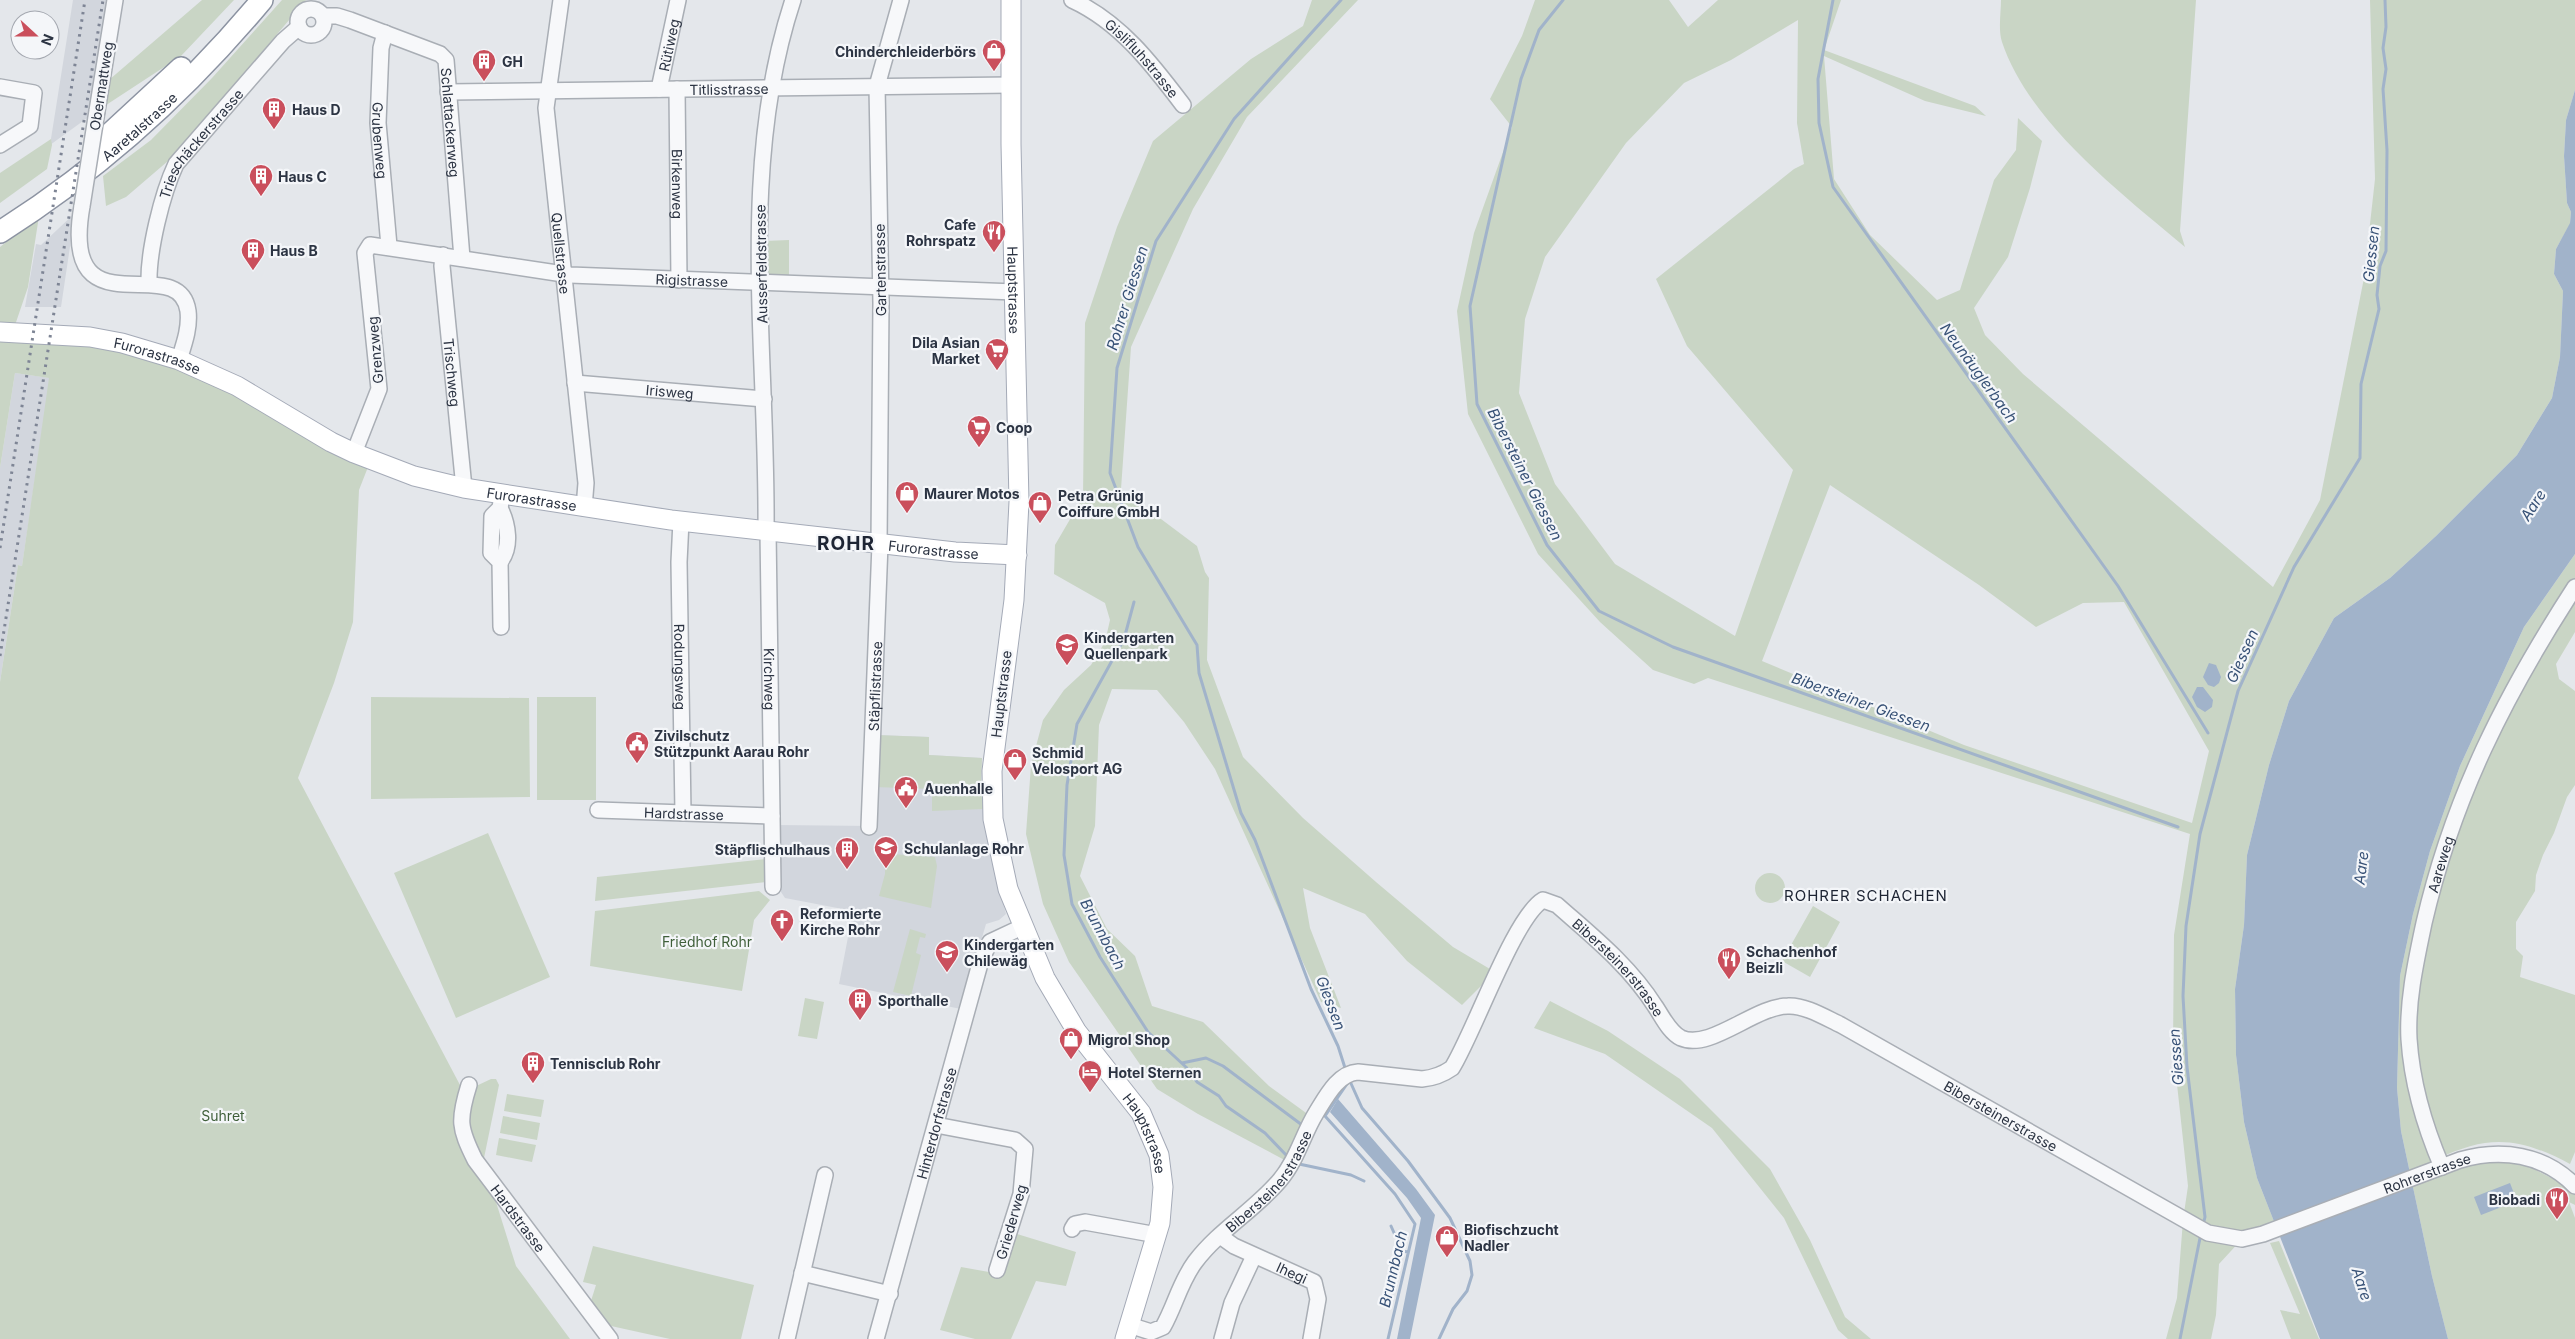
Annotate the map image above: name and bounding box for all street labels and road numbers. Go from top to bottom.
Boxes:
street label: Gislifluhstrasse [1102,15,1183,101]
street label: Rütiweg [655,17,682,73]
street label: Obermattweg [86,40,116,132]
street label: Schlattackerweg [438,67,464,178]
street label: Titlisstrasse [689,80,769,98]
street label: Trieschäckerstrasse [155,85,246,201]
street label: Aaretalstrasse [98,88,180,164]
street label: Grubenweg [369,102,391,179]
street label: Birkenweg [669,149,687,219]
street label: Ausserfeldstrasse [751,204,771,324]
street label: Quellstrasse [549,211,574,295]
street label: Gartenstrasse [871,223,889,317]
street label: Hauptstrasse [1005,246,1024,334]
street label: Rigistrasse [655,270,728,290]
street label: Grenzweg [364,316,386,384]
street label: Furorastrasse [112,333,204,377]
street label: Trischweg [441,337,464,408]
street label: Irisweg [645,381,694,402]
street label: Furorastrasse [486,483,578,514]
street label: Furorastrasse [887,536,979,562]
street label: Rodungsweg [671,624,690,710]
street label: Stäpflistrasse [864,641,885,731]
street label: Kirchweg [761,648,779,710]
street label: Hauptstrasse [987,649,1015,739]
street label: Hardstrasse [644,803,724,823]
street label: Aareweg [2423,834,2457,894]
street label: Bibersteinerstrasse [1569,914,1668,1019]
street label: Hinterdorfstrasse [912,1065,959,1181]
street label: Bibersteinerstrasse [1941,1077,2061,1155]
street label: Hauptstrasse [1120,1089,1170,1174]
street label: Bibersteinerstrasse [1222,1128,1314,1235]
street label: Rohrerstrasse [2381,1149,2472,1197]
street label: Hardstrasse [488,1181,550,1255]
street label: Griederweg [992,1182,1030,1262]
street label: Ihegi [1274,1258,1310,1287]

